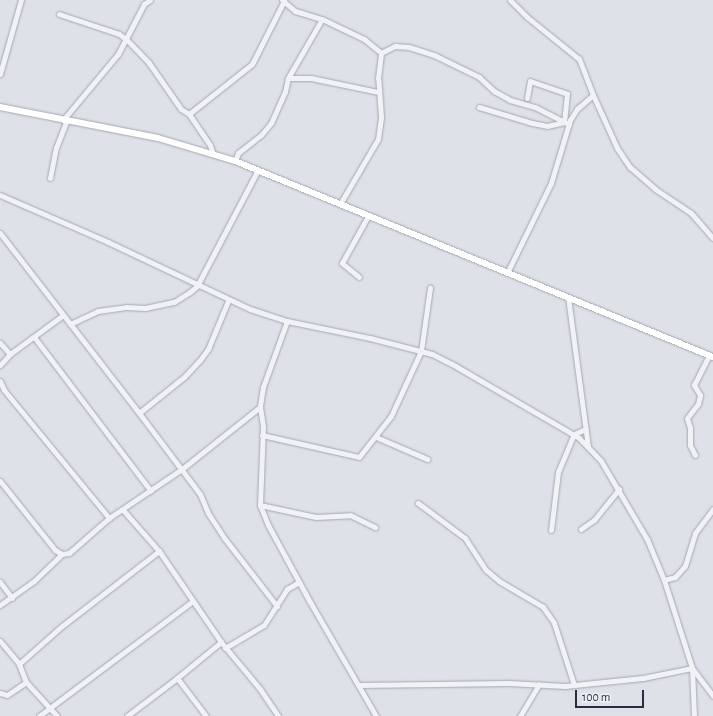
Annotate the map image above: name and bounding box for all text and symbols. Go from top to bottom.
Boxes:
scale bar [577,682,646,708]
text: 100 m [582,691,610,703]

